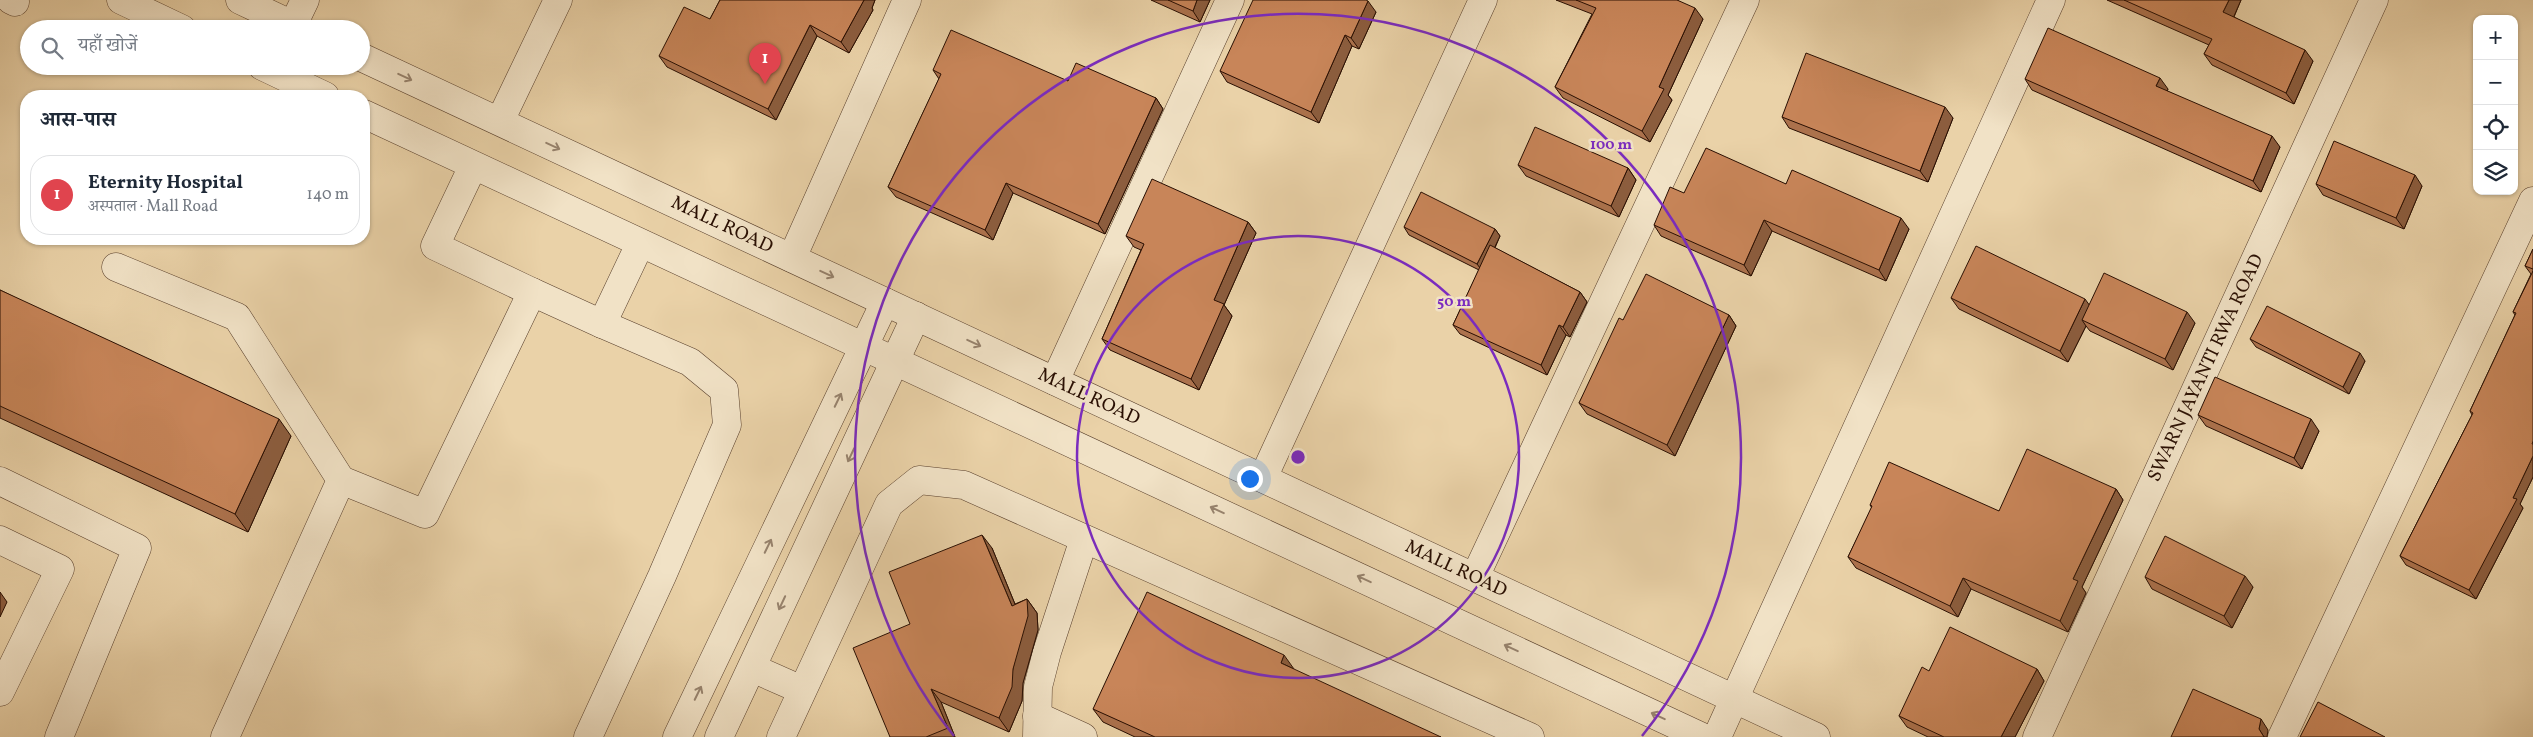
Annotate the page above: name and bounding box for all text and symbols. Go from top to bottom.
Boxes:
map controls [2473,15,2518,195]
button: + [2473,15,2518,60]
search box [20,20,370,75]
text: यहाँ खोजें [78,33,137,59]
icon: search [38,34,66,62]
pin: 1 [749,43,781,84]
button: − [2473,60,2518,105]
one-way arrow [397,73,412,83]
button: locate [2473,105,2518,150]
text: आस-पास [40,106,116,135]
text: 100 m [1590,135,1633,156]
one-way arrow [545,142,560,152]
button: layers [2473,150,2518,195]
text: Eternity Hospital [88,170,243,196]
text: 1 [54,184,60,206]
text: 140 m [307,184,349,206]
street label: MALL ROAD [667,190,777,260]
text: अस्पताल · Mall Road [88,196,218,218]
street label: SWARN JAYANTI RWA ROAD [2142,250,2270,486]
one-way arrow [819,270,834,280]
text: 50 m [1437,292,1471,313]
one-way arrow [966,339,981,348]
street label: MALL ROAD [1034,362,1144,432]
one-way arrow [833,393,843,408]
one-way arrow [846,448,856,463]
centre of rings [1289,448,1307,466]
your location [1237,466,1263,492]
one-way arrow [1210,505,1225,514]
street label: MALL ROAD [1401,534,1511,604]
one-way arrow [763,539,773,554]
one-way arrow [1357,574,1372,583]
one-way arrow [777,595,787,610]
one-way arrow [1504,642,1519,652]
one-way arrow [693,686,703,701]
one-way arrow [1651,711,1666,721]

